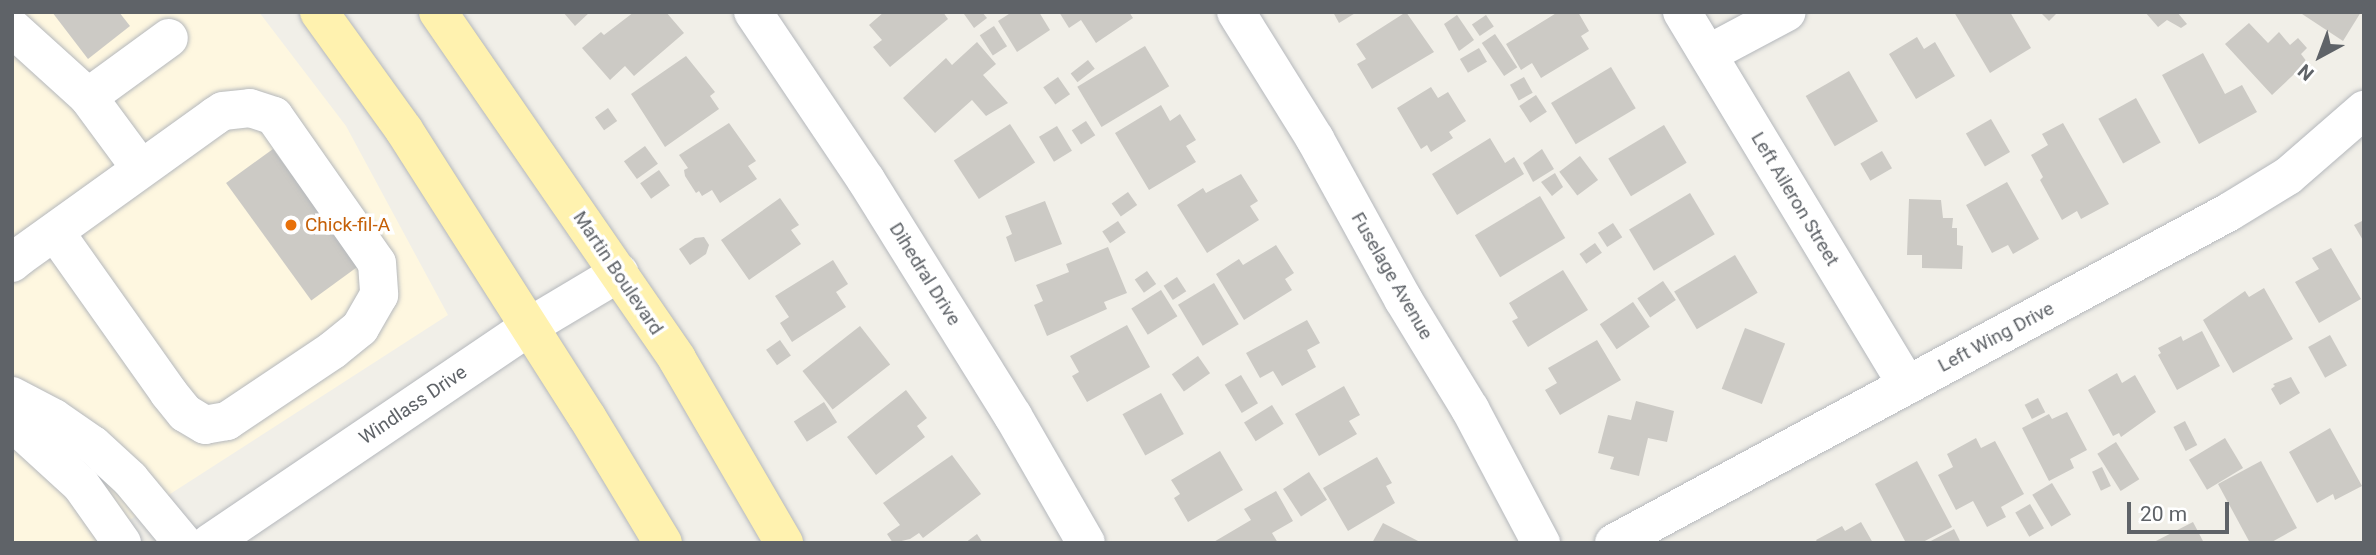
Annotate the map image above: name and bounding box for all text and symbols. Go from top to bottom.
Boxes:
north arrow [2285,21,2355,91]
text: N [2293,59,2318,85]
street label: Left Aileron Street [1746,128,1844,270]
street label: Martin Boulevard [568,207,668,339]
street label: Fuselage Avenue [1346,208,1438,344]
place label: Chick-fil-A [305,214,390,236]
marker: Chick-fil-A [283,217,299,233]
street label: Dihedral Drive [884,218,966,330]
street label: Left Wing Drive [1934,297,2058,377]
street label: Windlass Drive [355,361,471,449]
scale bar [2131,489,2232,532]
text: 20 m [2140,502,2187,526]

